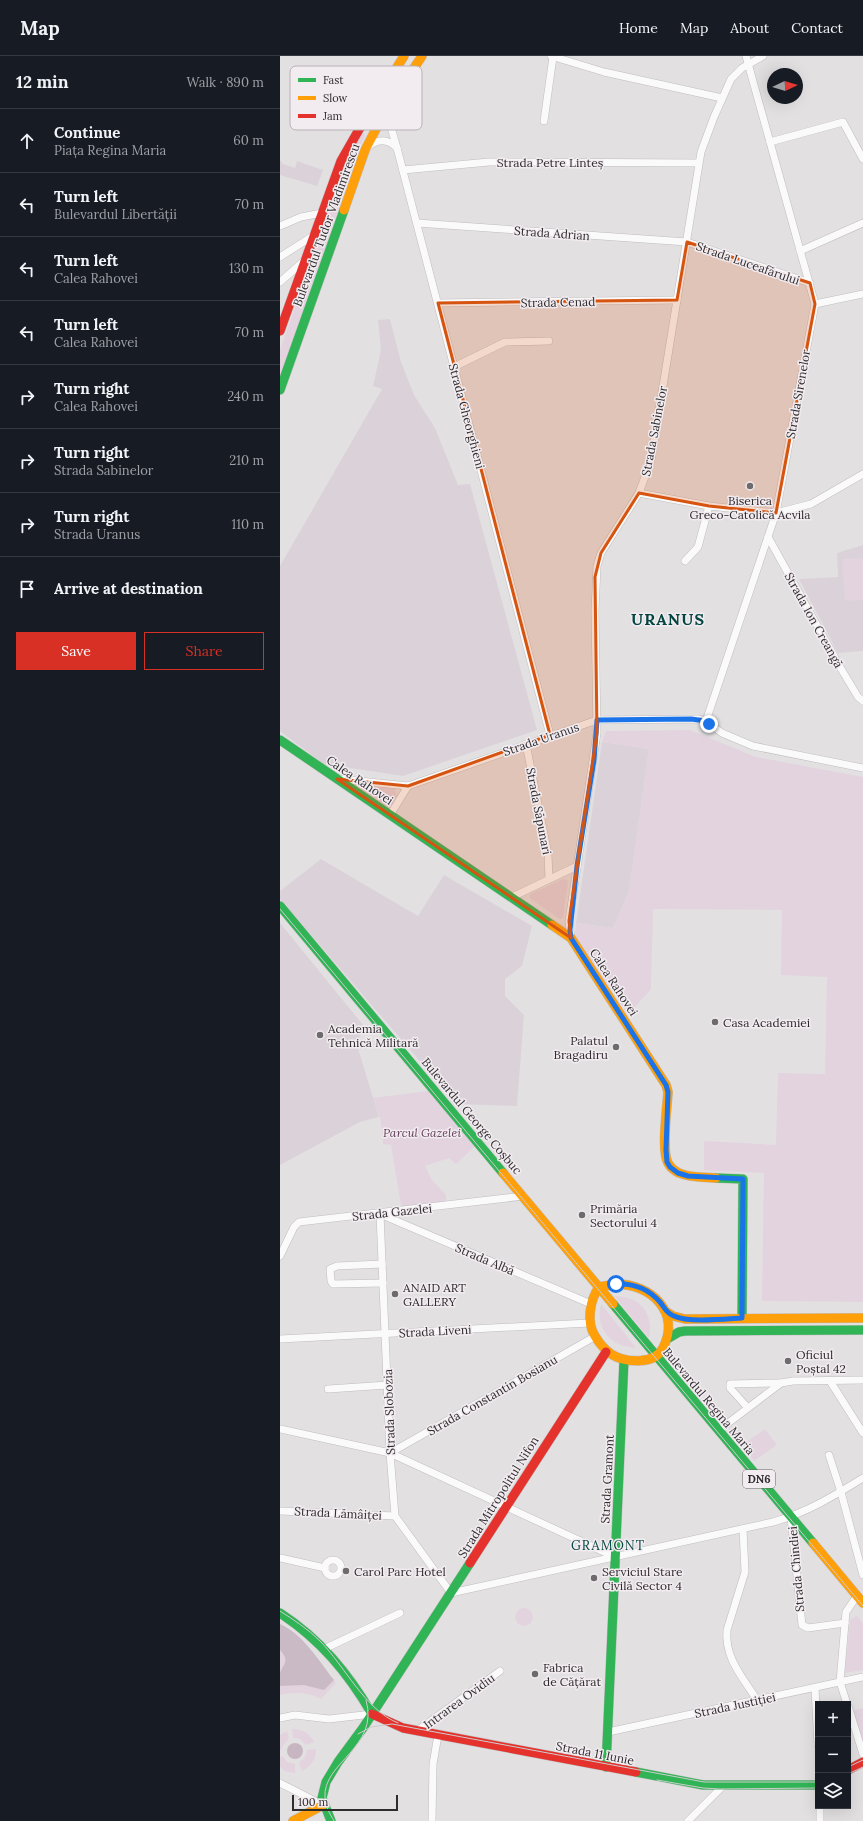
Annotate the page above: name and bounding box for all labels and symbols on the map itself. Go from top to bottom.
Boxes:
legend [290,66,422,130]
north arrow [767,68,803,104]
text: Fast [323,73,344,87]
text: Slow [323,91,348,105]
text: Jam [322,109,343,123]
street label: Bulevardul Tudor Vladimirescu [289,141,363,309]
street label: Strada Petre Linteș [497,155,604,170]
street label: Strada Adrian [514,223,590,243]
street label: Strada Luceafărului [694,238,802,288]
street label: Strada Cenad [520,294,596,310]
street label: Strada Sirenelor [783,347,813,440]
street label: Strada Gheorghieni [446,362,488,470]
street label: Strada Sabinelor [638,384,670,478]
marker: Biserica Greco-Catolică Acvila [745,481,755,491]
place label: Biserica Greco-Catolică Acvila [689,493,811,522]
street label: Strada Ion Creangă [782,570,846,670]
district label: URANUS [631,609,705,629]
route end [700,715,718,733]
street label: Strada Uranus [501,719,581,759]
street label: Calea Rahovei [324,752,396,808]
street label: Strada Săpunari [523,766,555,856]
street label: Calea Rahovei [587,945,641,1019]
place label: Casa Academiei [723,1015,810,1030]
marker: Casa Academiei [710,1017,720,1027]
place label: Academia Tehnică Militară [327,1021,419,1050]
marker: Academia Tehnică Militară [315,1030,325,1040]
place label: Palatul Bragadiru [554,1033,608,1062]
marker: Palatul Bragadiru [611,1042,621,1052]
street label: Bulevardul George Coșbuc [419,1055,525,1177]
park label: Parcul Gazelei [383,1125,461,1140]
street label: Strada Gazelei [351,1200,433,1224]
place label: Primăria Sectorului 4 [590,1201,658,1230]
marker: Primăria Sectorului 4 [577,1210,587,1220]
street label: Strada Albă [453,1240,517,1278]
route start [607,1275,625,1293]
place label: ANAID ART GALLERY [402,1280,466,1309]
marker: ANAID ART GALLERY [390,1289,400,1299]
street label: Strada Liveni [398,1322,472,1340]
street label: Bulevardul Regina Maria [660,1344,758,1458]
place label: Oficiul Poștal 42 [796,1347,846,1376]
street label: Strada Constantin Bosianu [424,1352,560,1438]
marker: Oficiul Poștal 42 [783,1356,793,1366]
street label: Strada Slobozia [380,1369,398,1455]
street label: Strada Mitropolitul Nifon [454,1433,542,1561]
street label: Strada Gramont [597,1434,617,1524]
road number: DN6 [743,1470,775,1488]
street label: Strada Lămâiței [294,1503,382,1523]
street label: Strada Chindiei [785,1526,807,1612]
district label: GRAMONT [571,1537,645,1554]
place label: Carol Parc Hotel [354,1564,446,1579]
place label: Serviciul Stare Civilă Sector 4 [602,1564,683,1593]
marker: Carol Parc Hotel [341,1566,351,1576]
marker: Serviciul Stare Civilă Sector 4 [589,1573,599,1583]
place label: Fabrica de Cățărat [543,1660,601,1689]
marker: Fabrica de Cățărat [530,1669,540,1679]
street label: Intrarea Ovidiu [420,1670,498,1732]
street label: Strada Justiției [693,1689,777,1721]
street label: Strada 11 Iunie [555,1738,636,1768]
scale bar [292,1793,398,1812]

